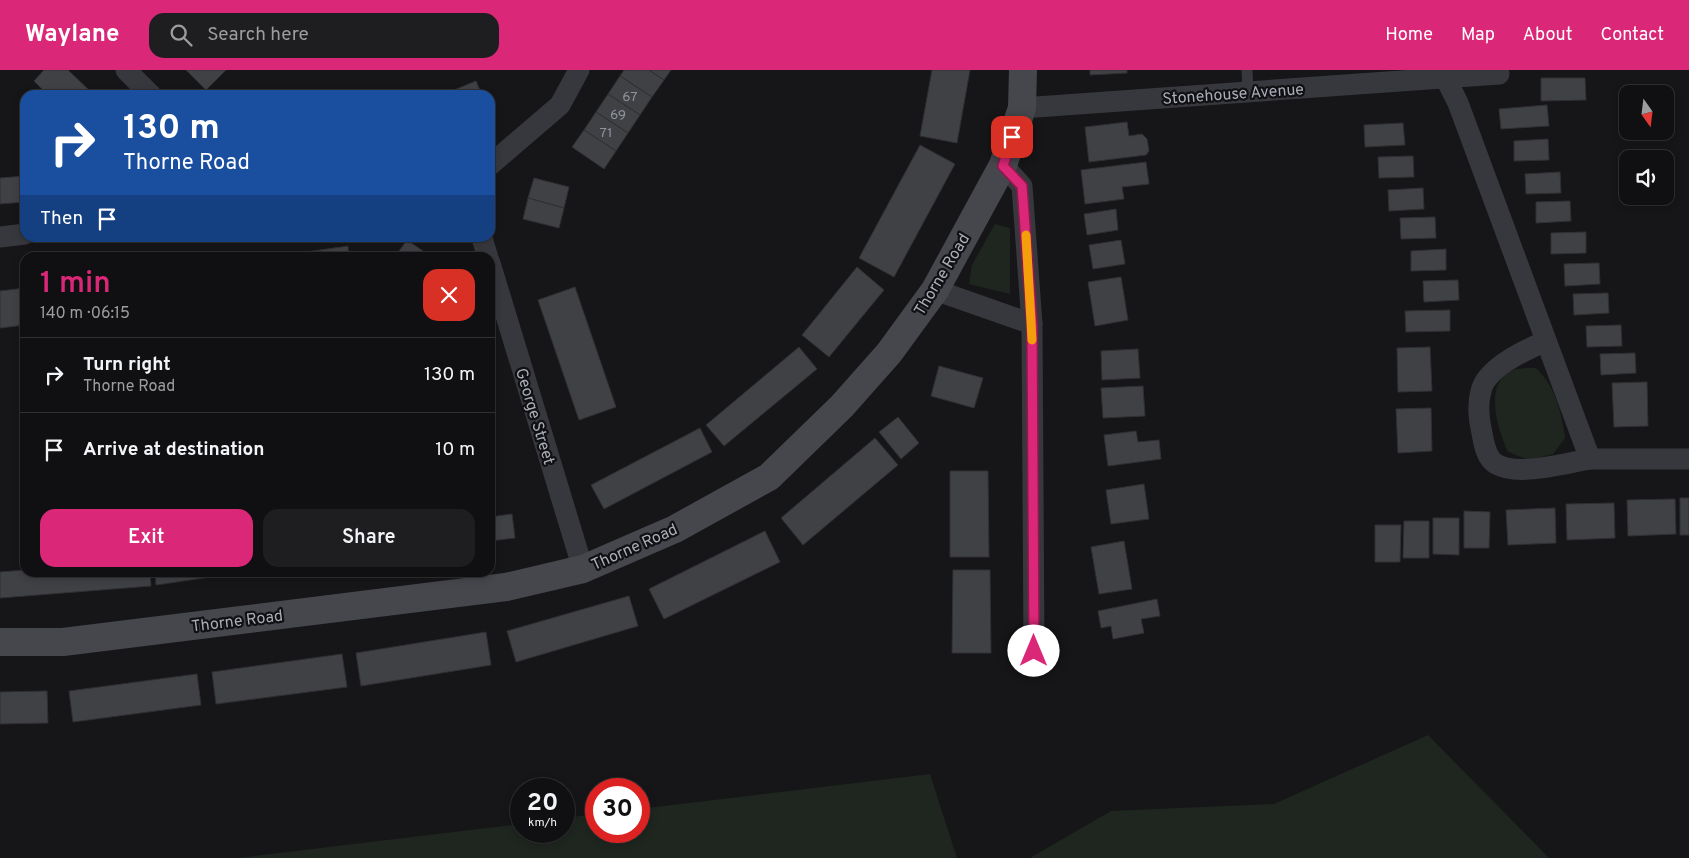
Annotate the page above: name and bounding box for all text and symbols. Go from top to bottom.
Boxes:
search box [149,13,499,58]
text: Waylane [25,20,119,50]
icon: search [167,21,195,49]
text: Search here [207,23,309,47]
text: Home [1385,24,1433,47]
text: Map [1461,24,1495,47]
text: About [1523,24,1572,47]
text: Contact [1600,24,1664,47]
street label: Stonehouse Avenue [1162,80,1305,110]
north arrow [1619,85,1674,140]
map controls [1619,85,1674,205]
house number: 67 [622,89,638,106]
text: 130 m [123,107,220,151]
house number: 69 [610,107,626,124]
icon: right [40,110,105,175]
pin [991,116,1033,158]
icon: arrive [998,123,1026,151]
house number: 71 [600,125,612,142]
text: Thorne Road [123,150,250,177]
button: sound [1619,150,1674,205]
icon: arrive [93,205,121,233]
text: Then [40,207,83,231]
street label: Thorne Road [910,230,975,320]
text: 1 min [40,266,111,303]
button: close [423,269,475,321]
text: 140 m · 06:15 [40,304,130,324]
text: Turn right [83,353,171,377]
icon: right [40,361,68,389]
text: 130 m [424,363,475,387]
street label: George Street [510,366,558,467]
text: Thorne Road [83,377,175,397]
icon: arrive [40,436,68,464]
text: Arrive at destination [83,438,264,462]
text: 10 m [435,438,475,462]
button: Exit [40,509,253,567]
button: Share [263,509,475,567]
street label: Thorne Road [589,520,681,576]
street label: Thorne Road [190,606,284,638]
position arrow [1007,624,1059,676]
speed limit sign: 30 [585,778,650,843]
text: 20 [527,788,558,820]
text: km/h [528,815,557,831]

